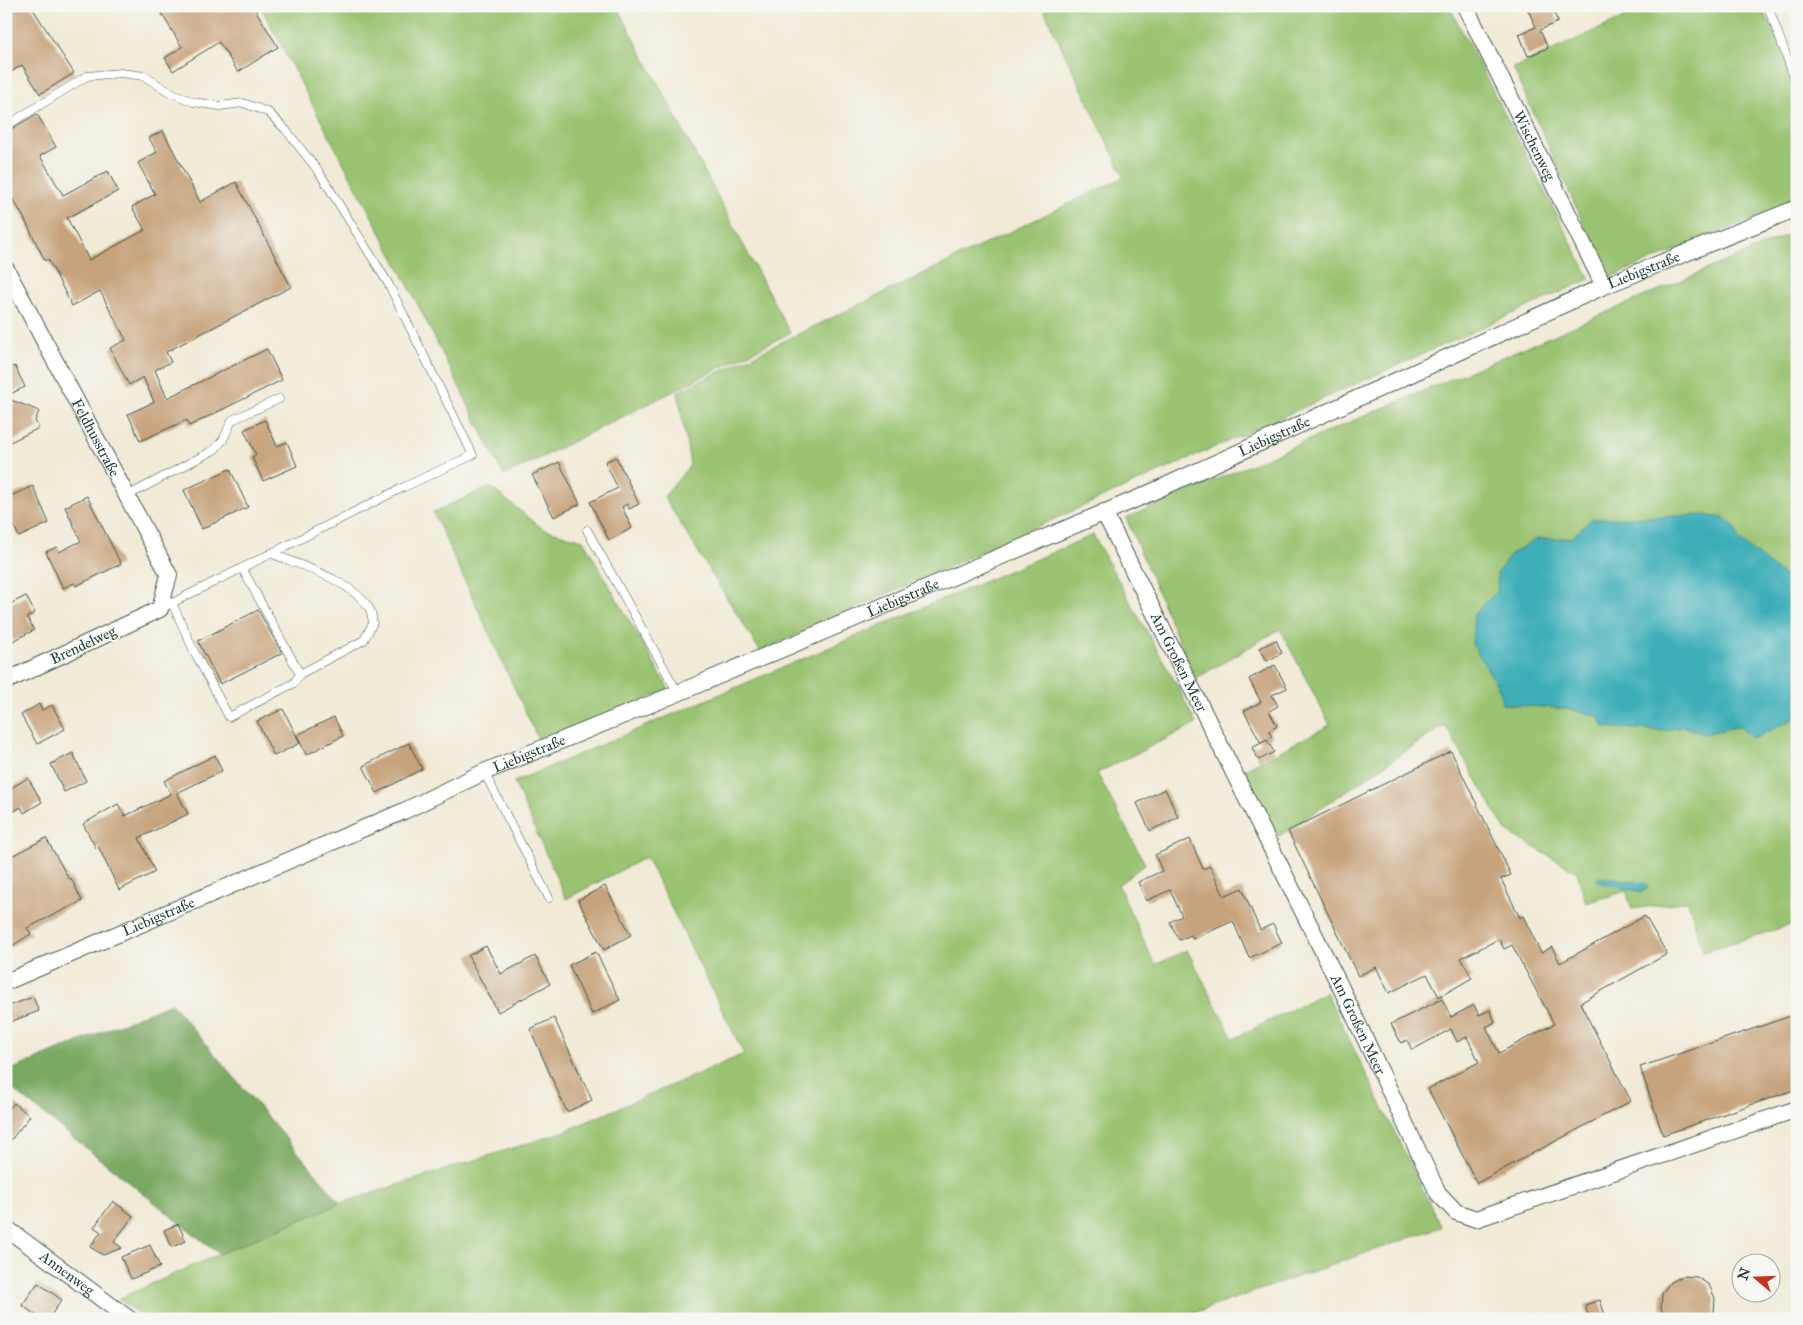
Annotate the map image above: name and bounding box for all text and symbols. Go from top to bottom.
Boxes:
street label: Wischenweg [1509,108,1560,185]
street label: Liebigstraße [1605,247,1683,293]
street label: Feldhusstraße [68,395,124,480]
street label: Liebigstraße [1236,412,1313,460]
street label: Liebigstraße [864,575,942,621]
street label: Am Großen Meer [1146,609,1211,716]
street label: Brendelweg [47,622,120,668]
street label: Liebigstraße [490,731,568,776]
street label: Liebigstraße [120,893,197,940]
street label: Am Großen Meer [1326,970,1390,1078]
street label: Annenweg [35,1246,99,1300]
north arrow [1730,1252,1780,1302]
text: N [1734,1265,1754,1282]

